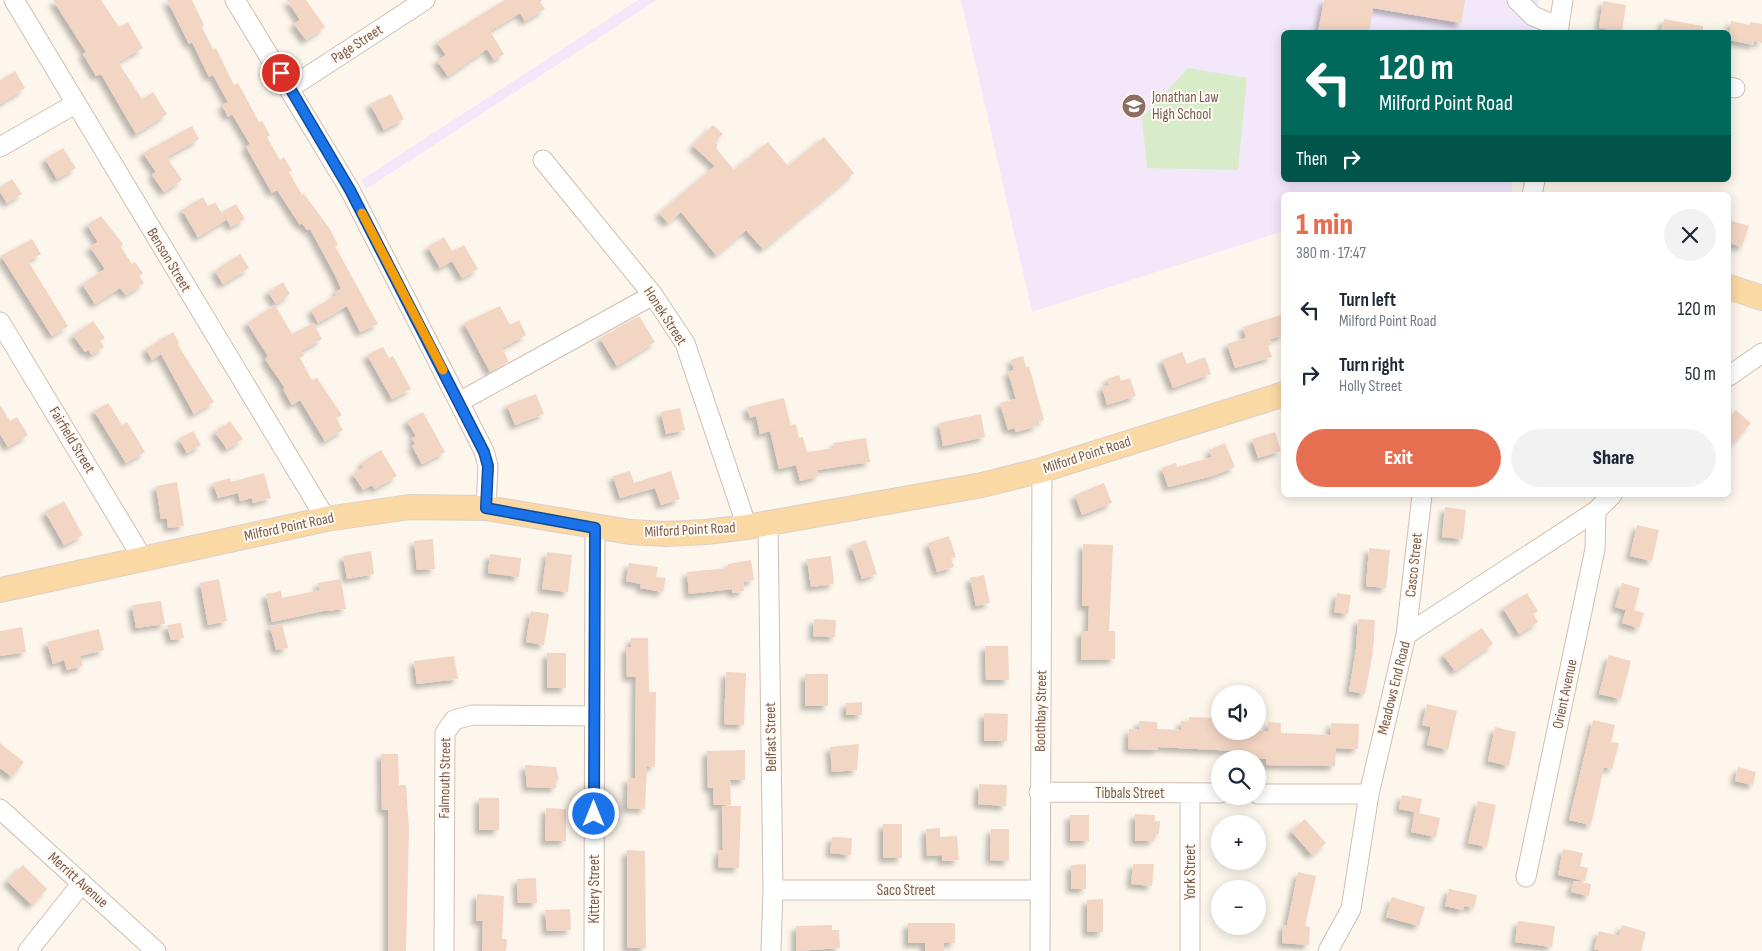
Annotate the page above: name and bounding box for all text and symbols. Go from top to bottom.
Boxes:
street label: Page Street [328,20,387,68]
text: 120 m [1379,47,1454,90]
icon: left [1296,50,1361,115]
pin [260,52,302,94]
icon: arrive [267,59,295,87]
place label: Jonathan Law High School [1151,88,1219,124]
text: Milford Point Road [1379,90,1513,117]
school or university icon: Jonathan Law High School [1121,93,1147,119]
icon: right [1337,145,1365,173]
text: Then [1296,148,1327,171]
text: 1 min [1296,207,1353,243]
button: close [1664,209,1716,261]
street label: Benson Street [143,225,196,296]
text: 380 m · 17:47 [1296,244,1366,263]
street label: Honek Street [639,283,691,349]
text: Turn left [1339,289,1396,312]
icon: left [1296,296,1324,324]
text: 120 m [1678,298,1716,321]
text: Milford Point Road [1339,312,1436,331]
text: Turn right [1339,354,1404,377]
icon: right [1296,361,1324,389]
text: 50 m [1685,363,1716,386]
text: Holly Street [1339,377,1402,396]
street label: Fairfield Street [45,403,99,477]
button: Exit [1296,429,1501,487]
button: Share [1511,429,1716,487]
street label: Milford Point Road [1041,432,1133,478]
street label: Milford Point Road [242,508,336,546]
street label: Milford Point Road [644,518,736,542]
street label: Casco Street [1401,532,1427,598]
street label: Meadows End Road [1373,639,1415,737]
street label: Orient Avenue [1548,657,1582,731]
street label: Boothbay Street [1031,670,1051,752]
map controls [1211,685,1266,935]
button: sound [1211,685,1266,740]
street label: Belfast Street [761,702,781,772]
street label: Falmouth Street [435,737,455,819]
button: search [1211,750,1266,805]
street label: Tibbals Street [1095,784,1165,803]
position arrow [567,787,619,839]
button: + [1211,815,1266,870]
street label: York Street [1181,844,1200,900]
street label: Merritt Avenue [44,848,112,912]
street label: Kittery Street [585,854,604,923]
button: − [1211,880,1266,935]
street label: Saco Street [877,881,936,900]

